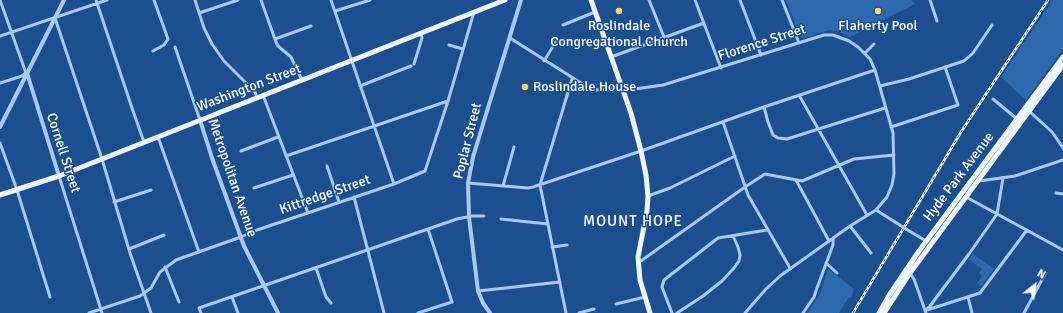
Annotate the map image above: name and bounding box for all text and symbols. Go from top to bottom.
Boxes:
marker: Roslindale Congregational Church [614,6,624,16]
marker: Flaherty Pool [873,6,883,16]
place label: Roslindale Congregational Church [550,18,688,50]
place label: Flaherty Pool [838,18,918,34]
street label: Florence Street [716,21,808,65]
street label: Washington Street [195,60,303,116]
place label: Roslindale House [533,79,636,95]
marker: Roslindale House [520,82,530,92]
street label: Poplar Street [450,101,486,181]
street label: Cornell Street [42,111,84,195]
street label: Metropolitan Avenue [204,116,260,240]
street label: Hyde Park Avenue [920,129,998,225]
street label: Kittredge Street [277,172,373,218]
district label: MOUNT HOPE [583,213,683,231]
north arrow [1015,265,1055,305]
text: N [1035,267,1048,282]

